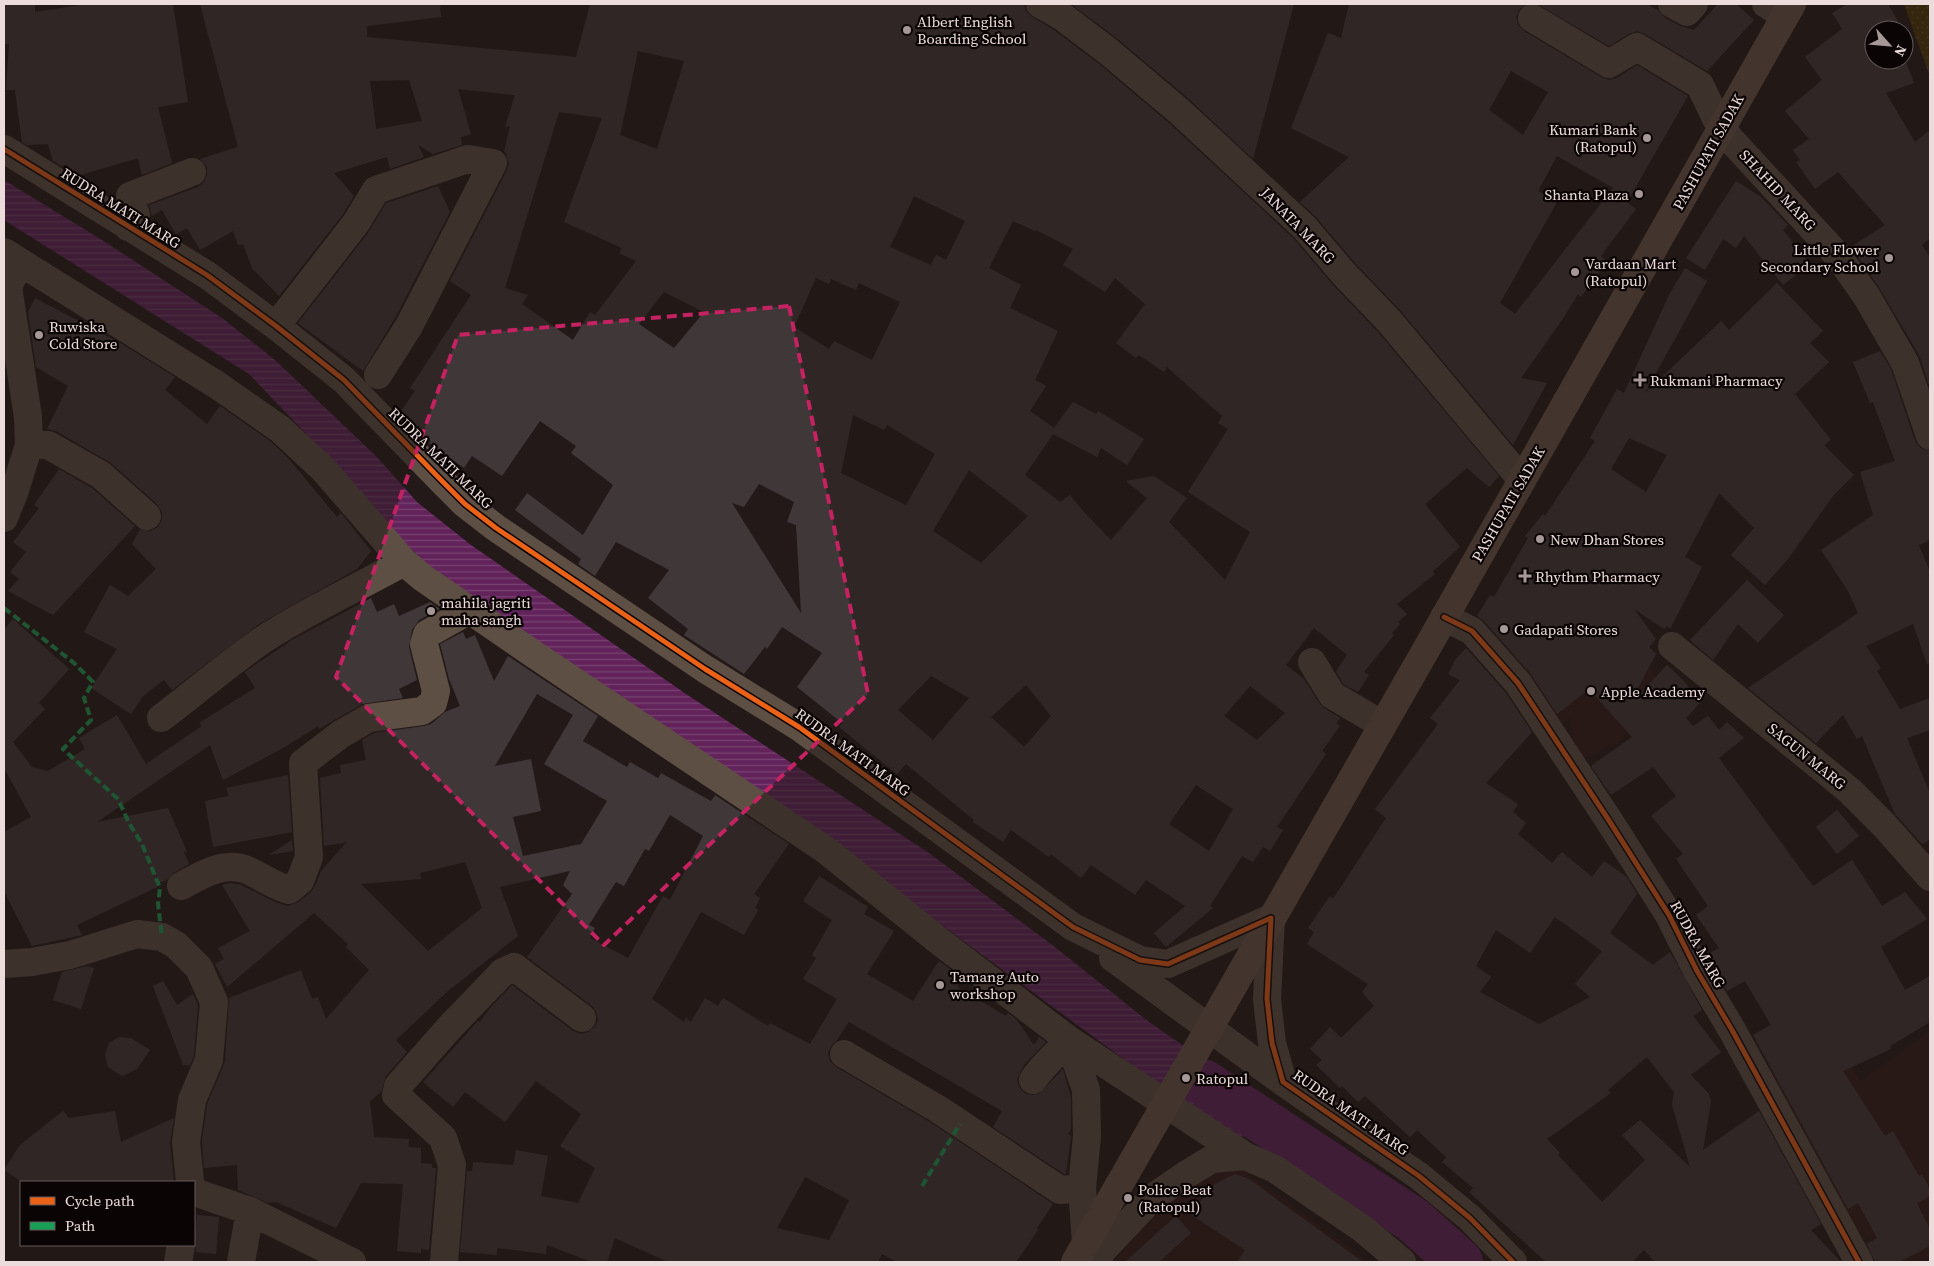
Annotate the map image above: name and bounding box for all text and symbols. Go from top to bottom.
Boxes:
place label: Albert English Boarding School [917,11,1027,49]
north arrow [1864,20,1914,70]
marker: Albert English Boarding School [901,24,913,36]
text: N [1889,42,1912,60]
street label: PASHUPATI SADAK [1667,90,1749,214]
place label: Kumari Bank (Ratopul) [1549,119,1638,157]
marker: Kumari Bank (Ratopul) [1641,132,1653,144]
street label: SHAHID MARG [1735,145,1821,235]
street label: RUDRA MATI MARG [57,163,185,253]
street label: JANATA MARG [1255,181,1340,268]
place label: Shanta Plaza [1545,184,1629,205]
marker: Shanta Plaza [1633,188,1645,200]
place label: Little Flower Secondary School [1761,239,1880,277]
marker: Little Flower Secondary School [1883,252,1895,264]
place label: Vardaan Mart (Ratopul) [1585,253,1676,291]
marker: Vardaan Mart (Ratopul) [1569,266,1581,278]
place label: Ruwiska Cold Store [49,316,118,354]
marker: Ruwiska Cold Store [33,329,45,341]
place label: Rukmani Pharmacy [1650,370,1783,391]
marker: Rukmani Pharmacy [1634,374,1646,386]
street label: RUDRA MATI MARG [384,403,498,513]
street label: PASHUPATI SADAK [1466,443,1550,565]
place label: New Dhan Stores [1550,529,1664,550]
marker: New Dhan Stores [1534,533,1546,545]
place label: Rhythm Pharmacy [1535,566,1660,587]
marker: Rhythm Pharmacy [1519,570,1531,582]
place label: mahila jagriti maha sangh [441,592,531,630]
marker: mahila jagriti maha sangh [425,605,437,617]
place label: Gadapati Stores [1514,619,1618,640]
marker: Gadapati Stores [1498,623,1510,635]
place label: Apple Academy [1601,681,1705,702]
marker: Apple Academy [1585,685,1597,697]
street label: RUDRA MATI MARG [791,703,915,801]
street label: SAGUN MARG [1763,718,1851,794]
street label: RUDRA MARG [1665,897,1731,991]
place label: Tamang Auto workshop [950,966,1039,1004]
marker: Tamang Auto workshop [934,979,946,991]
street label: RUDRA MATI MARG [1289,1064,1413,1160]
place label: Ratopul [1196,1068,1249,1089]
marker: Ratopul [1180,1072,1192,1084]
place label: Police Beat (Ratopul) [1138,1179,1212,1217]
legend [20,1181,195,1246]
text: Cycle path [65,1190,135,1211]
marker: Police Beat (Ratopul) [1122,1192,1134,1204]
text: Path [65,1215,95,1236]

